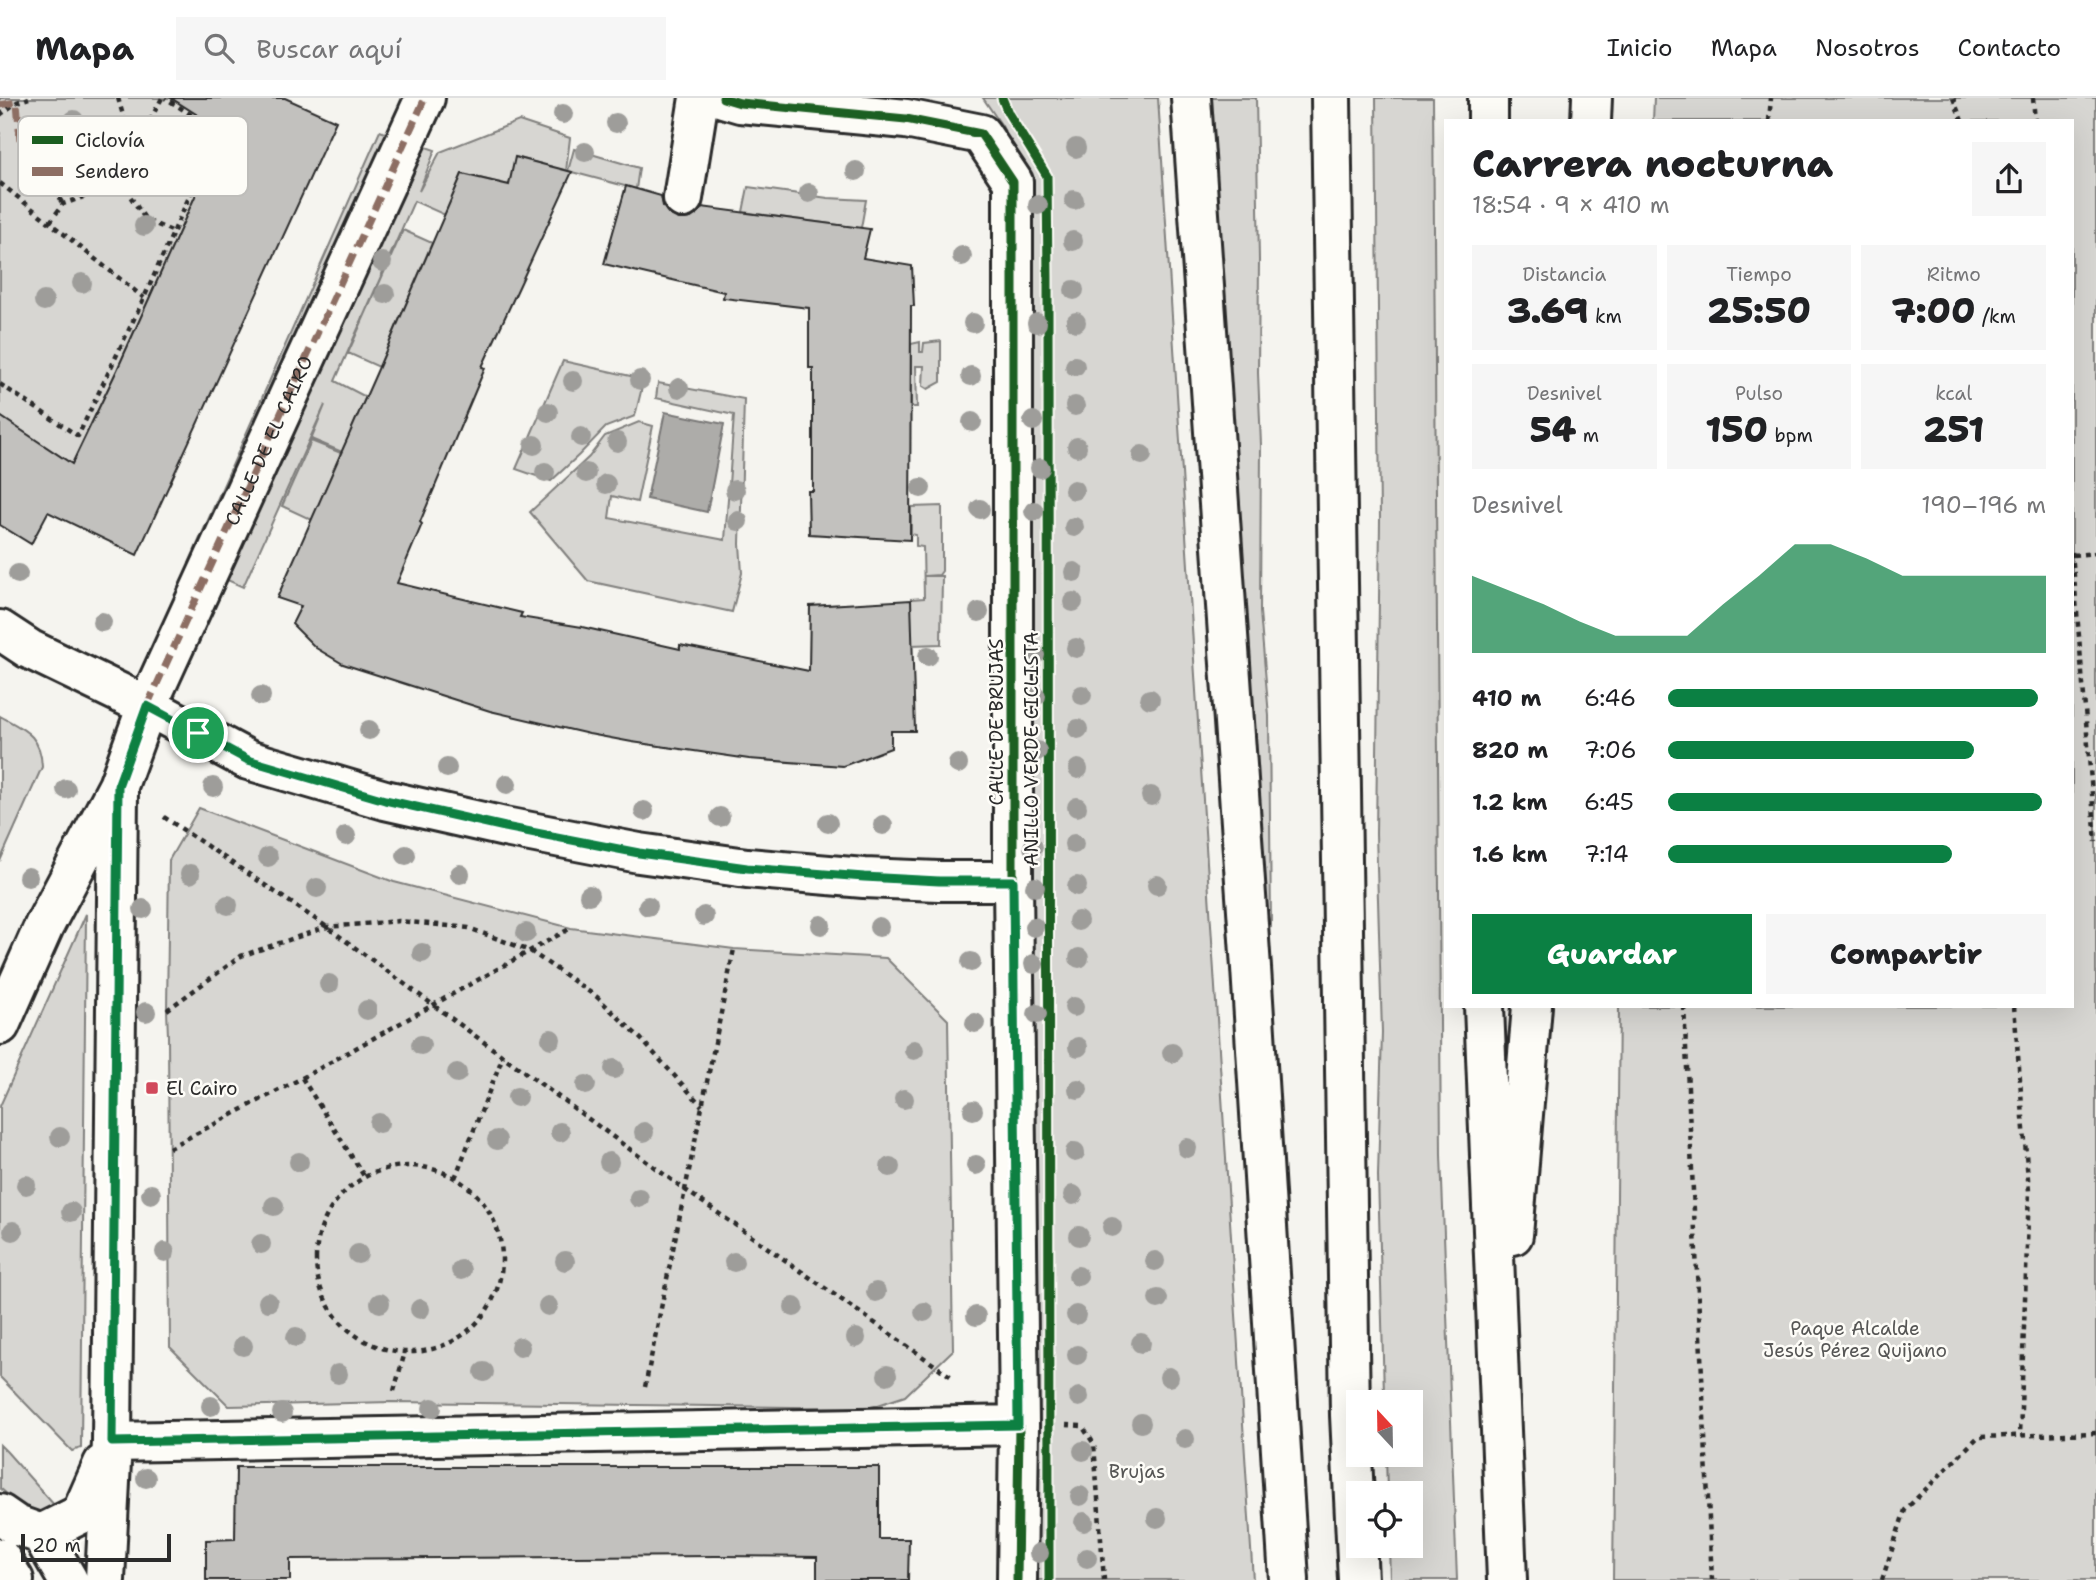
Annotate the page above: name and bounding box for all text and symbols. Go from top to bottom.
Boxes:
search box [176,17,666,80]
text: Mapa [35,26,134,71]
icon: search [200,29,238,67]
text: Buscar aquí [256,31,402,66]
text: Inicio [1607,32,1673,64]
text: Mapa [1711,32,1777,64]
text: Nosotros [1815,32,1920,64]
text: Contacto [1958,32,2061,64]
legend [18,116,248,196]
text: Ciclovía [75,128,145,153]
text: Carrera nocturna [1472,138,1833,189]
button: share [1972,142,2046,216]
text: Sendero [75,159,149,184]
text: 18:54 · 9 × 410 m [1472,190,1670,220]
text: Distancia [1522,262,1606,287]
text: Tiempo [1726,262,1792,287]
text: Ritmo [1927,262,1981,287]
text: 3.69 [1507,287,1589,334]
text: 25:50 [1707,287,1811,334]
text: 7:00 [1891,287,1975,334]
text: km [1589,304,1622,329]
text: /km [1975,304,2016,329]
street label: CALLE DE EL CAIRO [219,352,318,529]
text: Desnivel [1527,381,1602,406]
text: Pulso [1735,381,1783,406]
text: kcal [1935,381,1972,406]
text: 54 [1530,406,1576,453]
text: 150 [1705,406,1768,453]
text: 251 [1923,406,1984,453]
text: m [1576,423,1599,448]
text: bpm [1768,423,1813,448]
text: Desnivel [1472,490,1563,520]
text: 190–196 m [1921,490,2046,520]
street label: ANILLO VERDE CICLISTA [1019,631,1044,866]
street label: CALLE DE BRUJAS [984,638,1009,806]
text: 410 m [1472,683,1541,713]
text: 6:46 [1584,683,1636,713]
pin [168,703,228,763]
icon: arrive [179,714,217,752]
text: 820 m [1472,735,1548,765]
text: 7:06 [1584,735,1637,765]
text: 1.2 km [1472,787,1548,817]
text: 6:45 [1584,787,1634,817]
text: 1.6 km [1472,839,1547,869]
text: 7:14 [1584,839,1629,869]
button: Guardar [1472,914,1752,994]
button: Compartir [1766,914,2046,994]
place label: El Cairo [166,1076,238,1101]
marker: El Cairo [144,1080,160,1096]
park label: Paque Alcalde Jesús Pérez Quijano [1763,1316,1947,1363]
north arrow [1346,1390,1423,1466]
map controls [1346,1390,1423,1558]
park label: Brujas [1109,1459,1165,1484]
button: locate [1346,1481,1423,1558]
scale bar [21,1531,172,1563]
text: 20 m [32,1533,81,1558]

